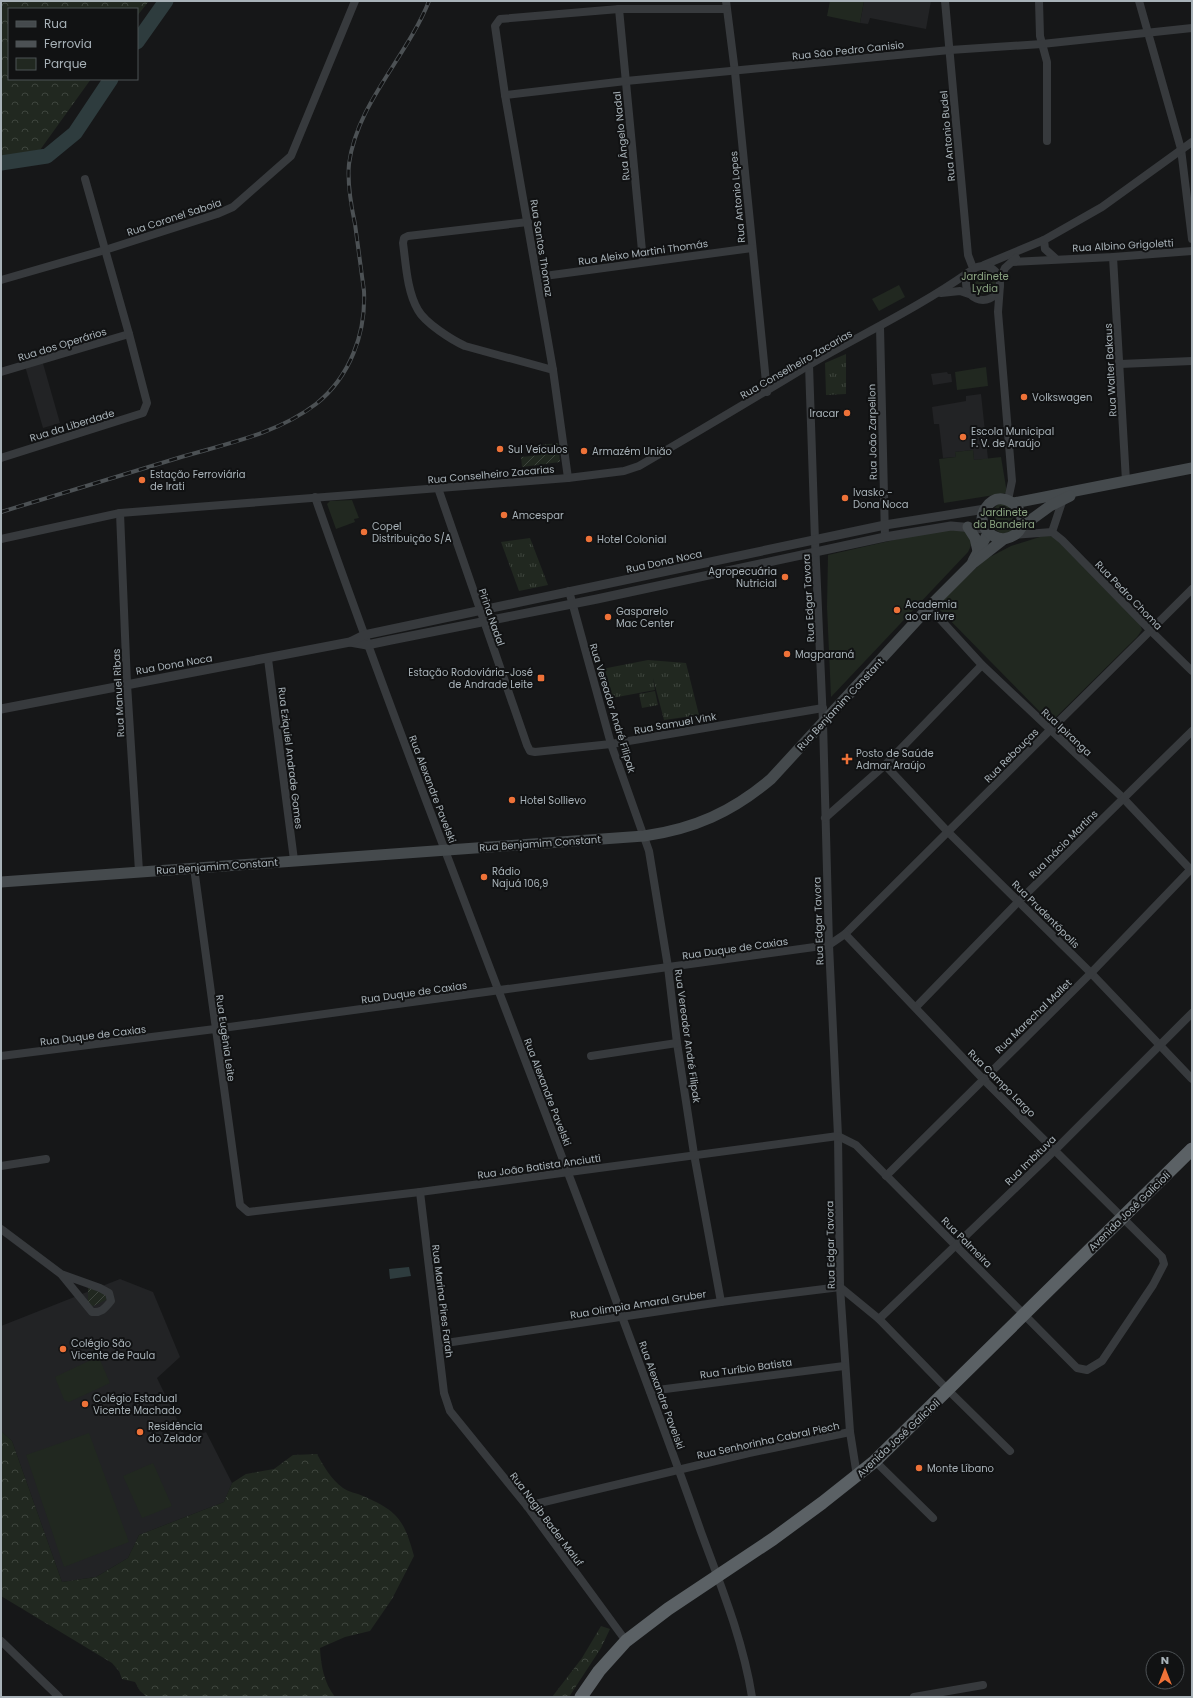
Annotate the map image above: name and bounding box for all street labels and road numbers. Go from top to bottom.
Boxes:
street label: Rua São Pedro Canisio [791,37,905,64]
street label: Rua Antonio Budel [936,90,959,182]
street label: Rua Ângelo Nadal [609,91,634,181]
street label: Rua Antonio Lopes [726,151,749,243]
street label: Rua Coronel Saboia [125,195,224,240]
street label: Rua Santos Thomaz [526,198,557,298]
street label: Rua Albino Grigoletti [1072,235,1174,256]
street label: Rua Aleixo Martini Thomás [577,236,709,269]
street label: Rua Walter Bakaus [1101,323,1120,417]
street label: Rua dos Operários [16,324,108,365]
street label: Rua Conselheiro Zacarias [737,326,855,403]
street label: Rua João Zarpellon [864,384,881,480]
street label: Rua da Liberdade [28,405,116,446]
street label: Rua Conselheiro Zacarias [427,461,555,488]
street label: Rua Dona Noca [625,546,704,577]
street label: Rua Edgar Tavora [799,553,818,643]
street label: Rua Pedro Choma [1092,557,1166,633]
street label: Pirina Nadal [475,586,508,648]
street label: Rua Vereador André Filipak [586,642,640,776]
street label: Rua Manuel Ribas [109,648,128,738]
street label: Rua Dona Noca [135,650,214,679]
street label: Rua Benjamim Constant [793,654,888,754]
street label: Rua Eziquiel Andrade Gomes [274,686,307,830]
street label: Rua Ipiranga [1038,705,1095,760]
street label: Rua Samuel Vink [633,709,718,738]
street label: Rua Rebouças [981,725,1042,786]
street label: Rua Alexandre Pavelski [405,733,460,845]
street label: Rua Inácio Martins [1026,807,1101,882]
street label: Rua Benjamim Constant [479,832,602,855]
street label: Rua Benjamim Constant [156,855,279,878]
street label: Rua Edgar Tavora [809,877,828,965]
street label: Rua Prudentópolis [1008,877,1083,952]
street label: Rua Duque de Caxias [681,934,789,963]
street label: Rua Vereador André Filipak [671,968,704,1105]
street label: Rua Marechal Mallet [992,975,1075,1057]
street label: Rua Duque de Caxias [360,978,468,1007]
street label: Rua Eugênia Leite [212,994,239,1082]
street label: Rua Duque de Caxias [39,1022,147,1049]
street label: Rua Alexandre Pavelski [520,1036,575,1148]
street label: Rua Campo Largo [964,1046,1039,1121]
street label: Rua Imbituva [1001,1132,1059,1189]
street label: Rua João Batista Anciutti [476,1150,602,1183]
street label: Avenida José Galicioli [1085,1168,1174,1255]
street label: Rua Edgar Tavora [822,1201,839,1289]
street label: Rua Palmeira [938,1214,995,1271]
street label: Rua Marina Pires Farah [428,1244,457,1359]
street label: Rua Olimpia Amaral Gruber [569,1286,707,1323]
street label: Rua Alexandre Pavelski [635,1339,688,1451]
street label: Rua Turíbio Batista [699,1355,793,1382]
street label: Avenida José Galicioli [853,1396,943,1481]
street label: Rua Senhorinha Cabral Piech [695,1418,841,1463]
street label: Rua Nagib Bader Maluf [506,1469,587,1569]

